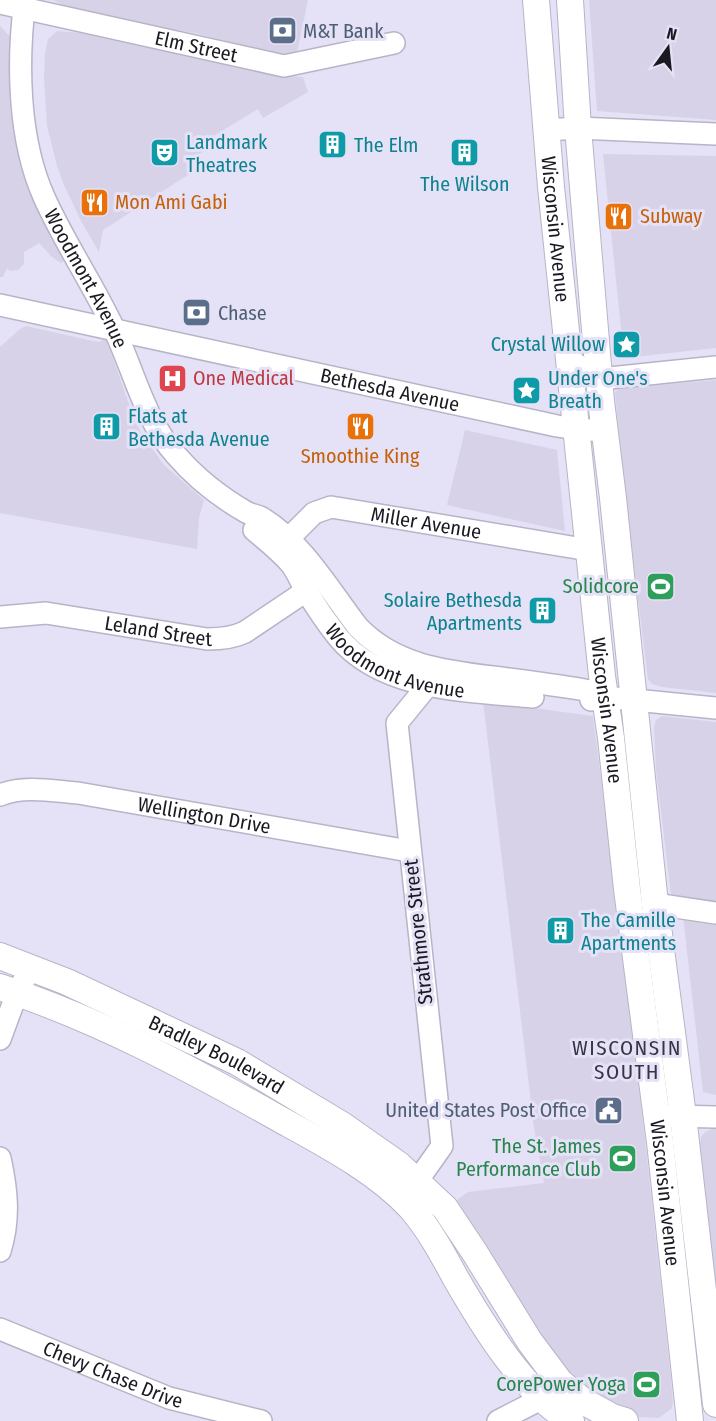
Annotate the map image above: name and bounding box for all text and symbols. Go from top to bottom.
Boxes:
bank icon: M&T Bank [266,15,298,47]
north arrow [638,18,698,78]
place label: M&T Bank [303,19,384,43]
text: N [665,24,679,44]
street label: Elm Street [153,26,240,67]
building icon: The Elm [317,129,349,161]
place label: Landmark Theatres [186,130,268,177]
place label: The Elm [354,133,418,157]
theatre icon: Landmark Theatres [149,137,181,169]
building icon: The Wilson [449,137,481,169]
street label: Wisconsin Avenue [537,155,575,303]
place label: The Wilson [420,172,510,196]
restaurant icon: Mon Ami Gabi [78,186,110,218]
place label: Mon Ami Gabi [115,190,228,214]
restaurant icon: Subway [603,200,635,232]
place label: Subway [640,204,702,228]
street label: Woodmont Avenue [39,205,133,352]
bank icon: Chase [181,297,213,329]
place label: Chase [218,301,267,325]
place icon: Crystal Willow [610,328,642,360]
place label: Crystal Willow [491,332,605,356]
hospital icon: One Medical [156,362,188,394]
street label: Bethesda Avenue [318,363,462,416]
place label: One Medical [193,366,294,390]
place label: Under One's Breath [548,366,648,413]
place icon: Under One's Breath [511,374,543,406]
place label: Flats at Bethesda Avenue [128,404,270,451]
restaurant icon: Smoothie King [344,410,376,442]
building icon: Flats at Bethesda Avenue [91,411,123,443]
place label: Smoothie King [301,444,420,468]
street label: Miller Avenue [369,502,483,544]
sports icon: Solidcore [644,570,676,602]
place label: Solidcore [563,574,639,598]
place label: Solaire Bethesda Apartments [384,588,522,635]
building icon: Solaire Bethesda Apartments [527,595,559,627]
street label: Leland Street [103,611,213,651]
street label: Woodmont Avenue [320,619,466,703]
street label: Wisconsin Avenue [586,636,628,785]
street label: Wellington Drive [136,792,273,839]
street label: Strathmore Street [398,858,438,1006]
place label: The Camille Apartments [581,908,676,955]
building icon: The Camille Apartments [544,915,576,947]
street label: Bradley Boulevard [145,1010,288,1099]
district label: WISCONSIN SOUTH [572,1035,682,1085]
public building icon: United States Post Office [592,1094,624,1126]
place label: United States Post Office [385,1098,587,1122]
street label: Wisconsin Avenue [645,1118,685,1267]
place label: The St. James Performance Club [456,1134,601,1181]
sports icon: The St. James Performance Club [606,1142,638,1174]
street label: Chevy Chase Drive [40,1336,185,1413]
sports icon: CorePower Yoga [631,1368,663,1400]
place label: CorePower Yoga [496,1372,626,1396]

